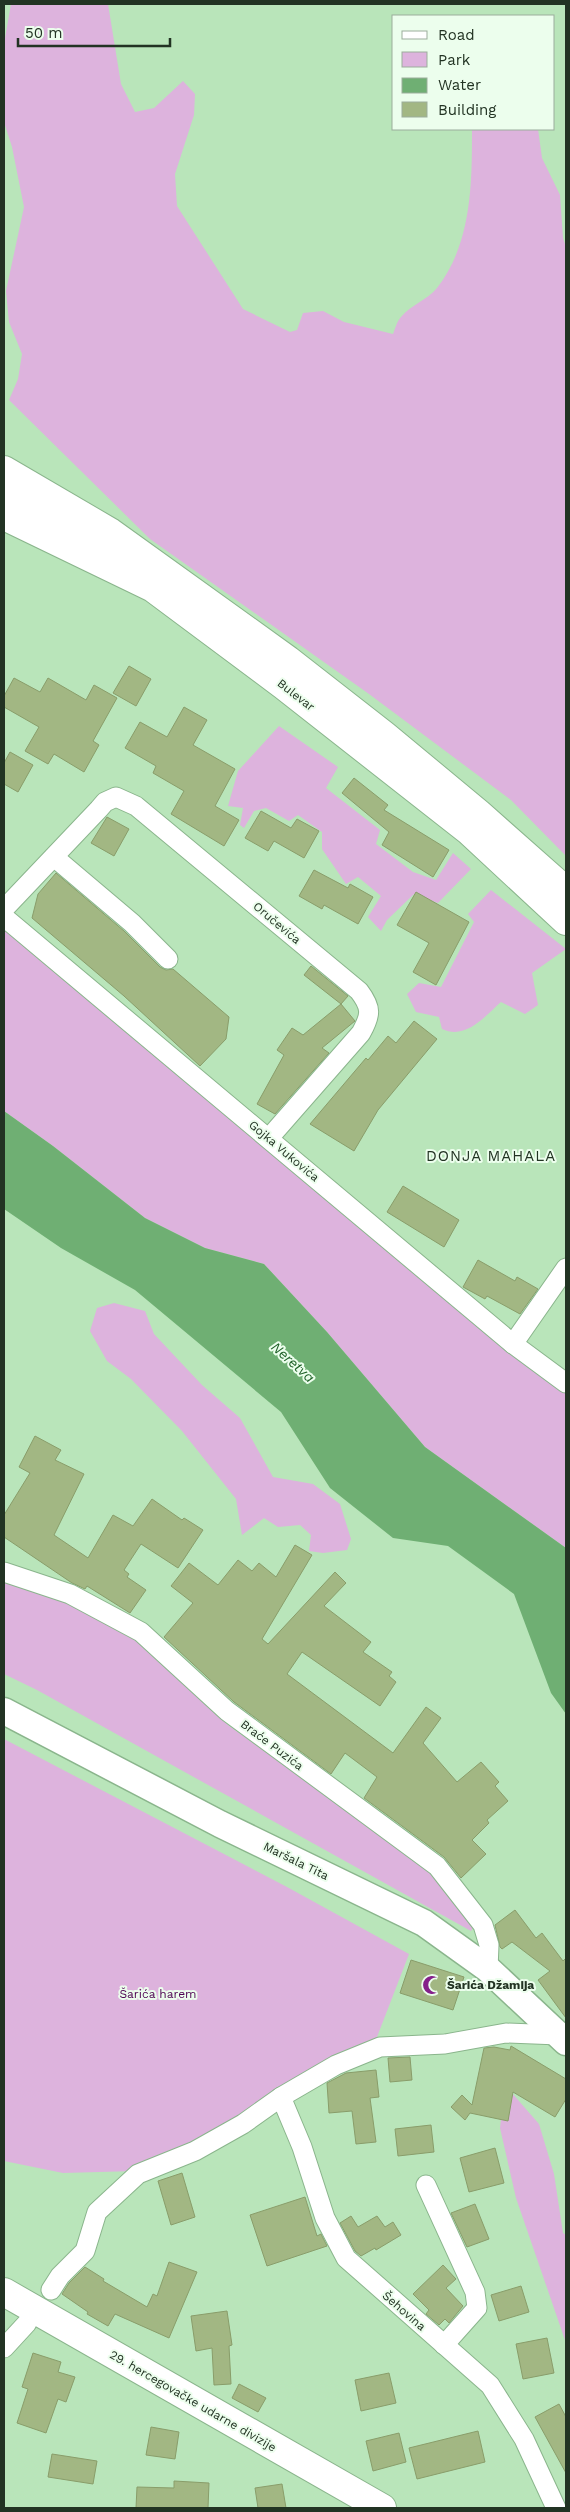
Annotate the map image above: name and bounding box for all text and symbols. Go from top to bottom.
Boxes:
scale bar [18,15,170,47]
legend [392,15,555,130]
text: 50 m [25,24,62,42]
text: Road [438,26,475,44]
text: Park [438,51,471,69]
text: Water [438,76,481,94]
text: Building [438,101,496,119]
street label: Bulevar [275,676,318,714]
street label: Oručevića [250,899,304,947]
street label: Gojka Vukovića [246,1118,322,1185]
district label: DONJA MAHALA [426,1147,556,1165]
water label: Neretva [268,1339,318,1386]
street label: Braće Puzića [238,1717,306,1773]
street label: Maršala Tita [261,1839,331,1883]
mosque icon: Šarića Džamija [421,1974,443,1996]
place label: Šarića Džamija [447,1978,534,1992]
park label: Šarića harem [119,1987,197,2001]
street label: Šehovina [379,2288,429,2334]
street label: 29. hercegovačke udarne divizije [107,2347,279,2455]

